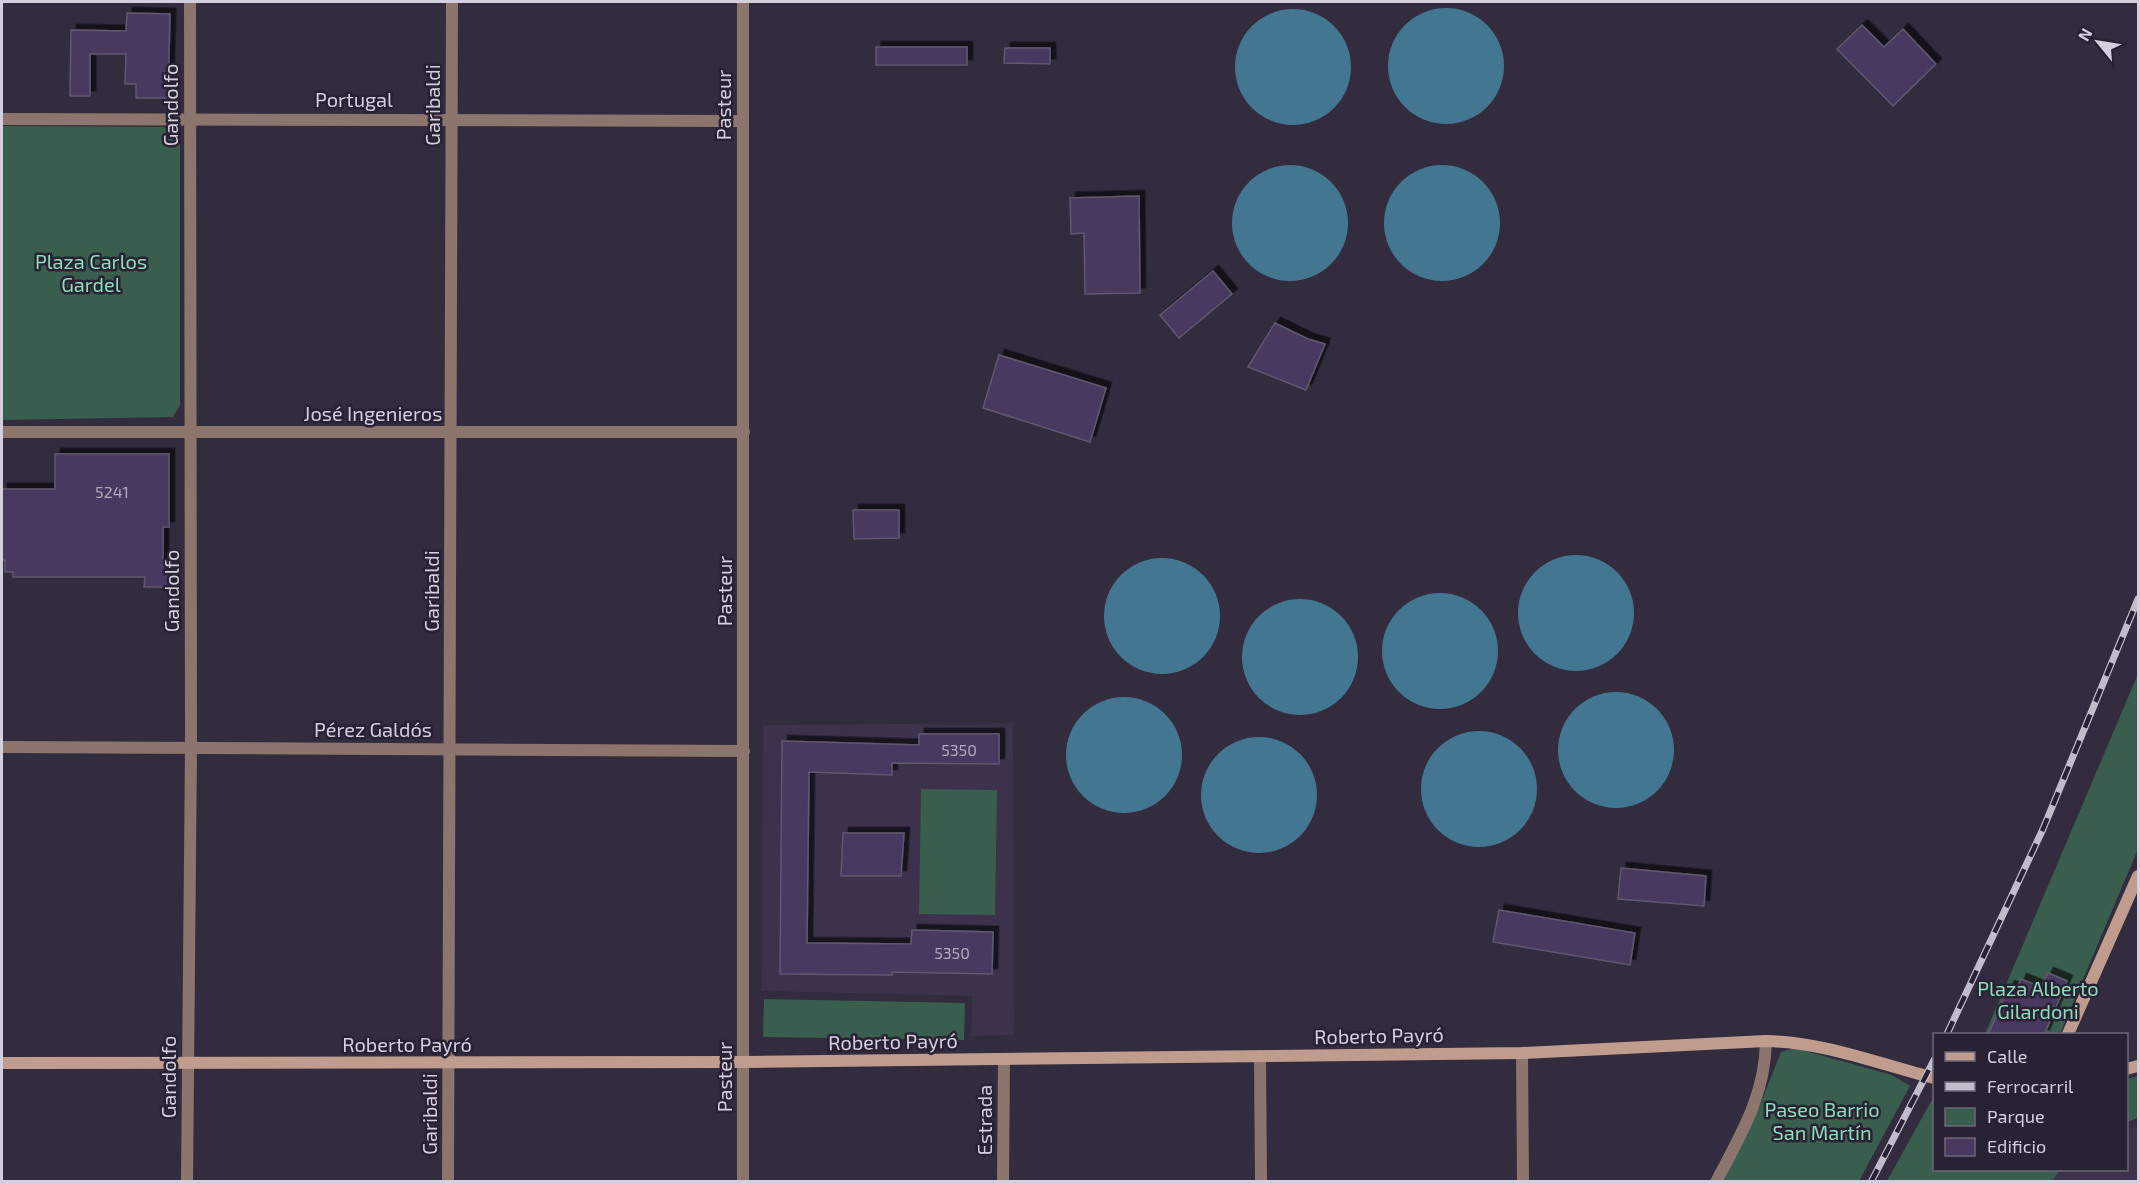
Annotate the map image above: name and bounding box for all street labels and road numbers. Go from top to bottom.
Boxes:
street label: Gandolfo [158,64,182,146]
street label: Garibaldi [420,64,444,146]
street label: Pasteur [711,70,735,140]
street label: Portugal [315,87,393,111]
street label: José Ingenieros [304,401,442,425]
street label: Gandolfo [159,550,183,632]
street label: Garibaldi [419,550,443,632]
street label: Pasteur [712,556,736,626]
street label: Pérez Galdós [314,717,432,741]
street label: Roberto Payró [1314,1022,1444,1048]
street label: Roberto Payró [828,1028,958,1054]
street label: Roberto Payró [342,1032,472,1056]
street label: Gandolfo [156,1036,180,1118]
street label: Pasteur [712,1042,736,1112]
street label: Garibaldi [417,1073,441,1155]
street label: Estrada [972,1085,996,1155]

